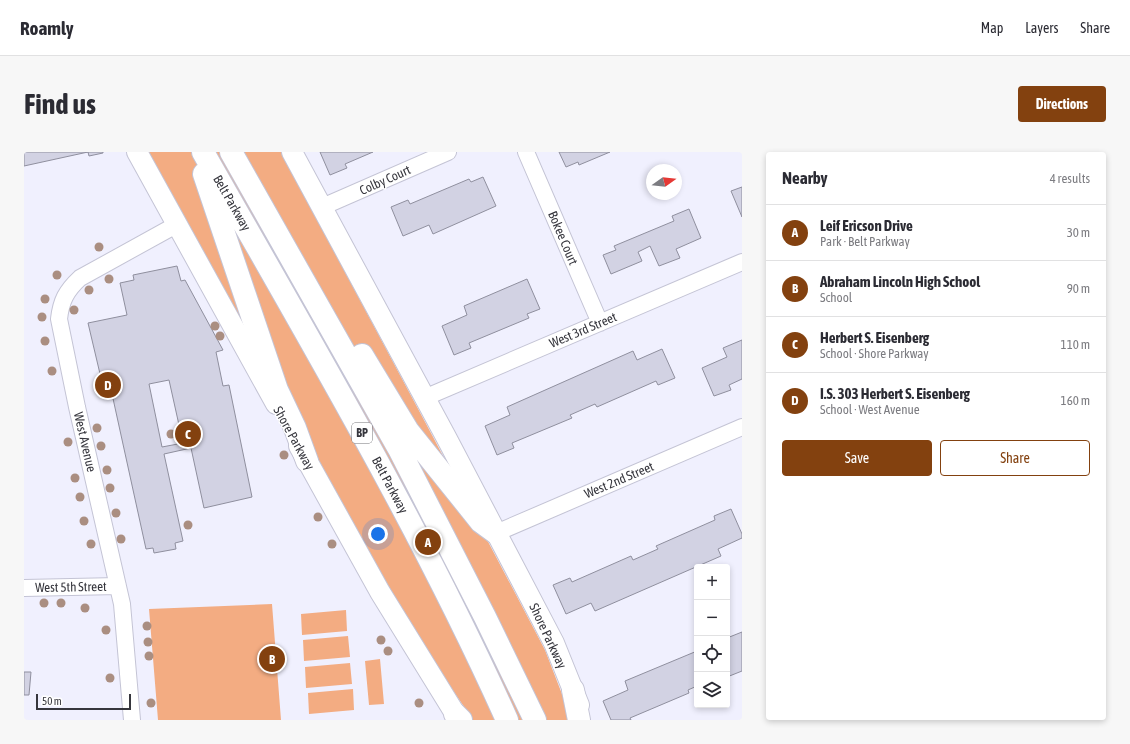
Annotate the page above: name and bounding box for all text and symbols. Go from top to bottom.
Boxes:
text: Roamly [20,17,74,39]
text: Map [981,20,1003,36]
text: Layers [1025,20,1058,36]
text: Share [1080,20,1110,36]
button: Directions [1018,86,1106,122]
text: Find us [24,88,96,120]
street label: Colby Court [357,162,413,198]
north arrow [646,164,682,200]
text: Nearby [782,168,828,188]
text: 4 results [1050,171,1090,186]
street label: Belt Parkway [210,172,254,234]
street label: Bokee Court [545,209,581,267]
text: Leif Ericson Drive [820,217,913,234]
text: A [792,225,798,240]
text: 30 m [1067,225,1090,240]
text: Park · Belt Parkway [820,234,910,249]
text: Abraham Lincoln High School [820,273,980,290]
text: B [792,281,798,296]
text: 90 m [1067,281,1090,296]
text: School [820,290,852,305]
street label: West 3rd Street [547,309,619,351]
text: Herbert S. Eisenberg [820,329,929,346]
text: C [792,337,798,352]
text: 110 m [1061,337,1090,352]
text: School · Shore Parkway [820,346,929,361]
pin: D [95,370,121,400]
text: I.S. 303 Herbert S. Eisenberg [820,385,970,402]
text: D [791,393,799,408]
text: 160 m [1061,393,1090,408]
text: School · West Avenue [820,402,920,417]
street label: Shore Parkway [270,404,318,473]
street label: West Avenue [71,411,99,474]
pin: C [175,419,201,449]
road number: BP [352,423,372,443]
button: Save [782,440,932,476]
button: Share [940,440,1090,476]
street label: Belt Parkway [369,454,411,516]
street label: West 2nd Street [582,459,656,501]
your location [368,524,388,544]
pin: A [415,527,441,557]
map controls [694,564,730,708]
button: + [694,564,730,600]
street label: West 5th Street [35,579,107,595]
button: − [694,600,730,636]
street label: Shore Parkway [526,601,570,672]
button: locate [694,636,730,672]
pin: B [259,644,285,674]
button: layers [694,672,730,708]
scale bar [36,692,131,711]
text: 50 m [42,695,62,707]

